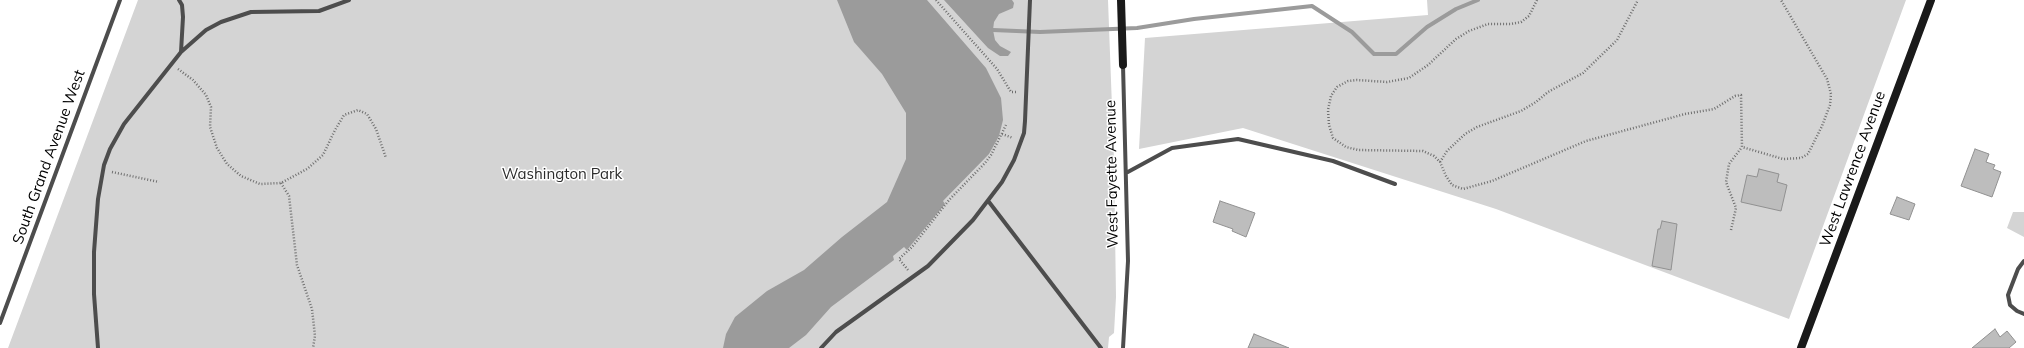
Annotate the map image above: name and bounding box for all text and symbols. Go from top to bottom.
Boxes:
street label: South Grand Avenue West [9,67,89,247]
street label: West Lawrence Avenue [1816,89,1890,249]
street label: West Fayette Avenue [1102,100,1122,248]
park label: Washington Park [502,165,622,183]

